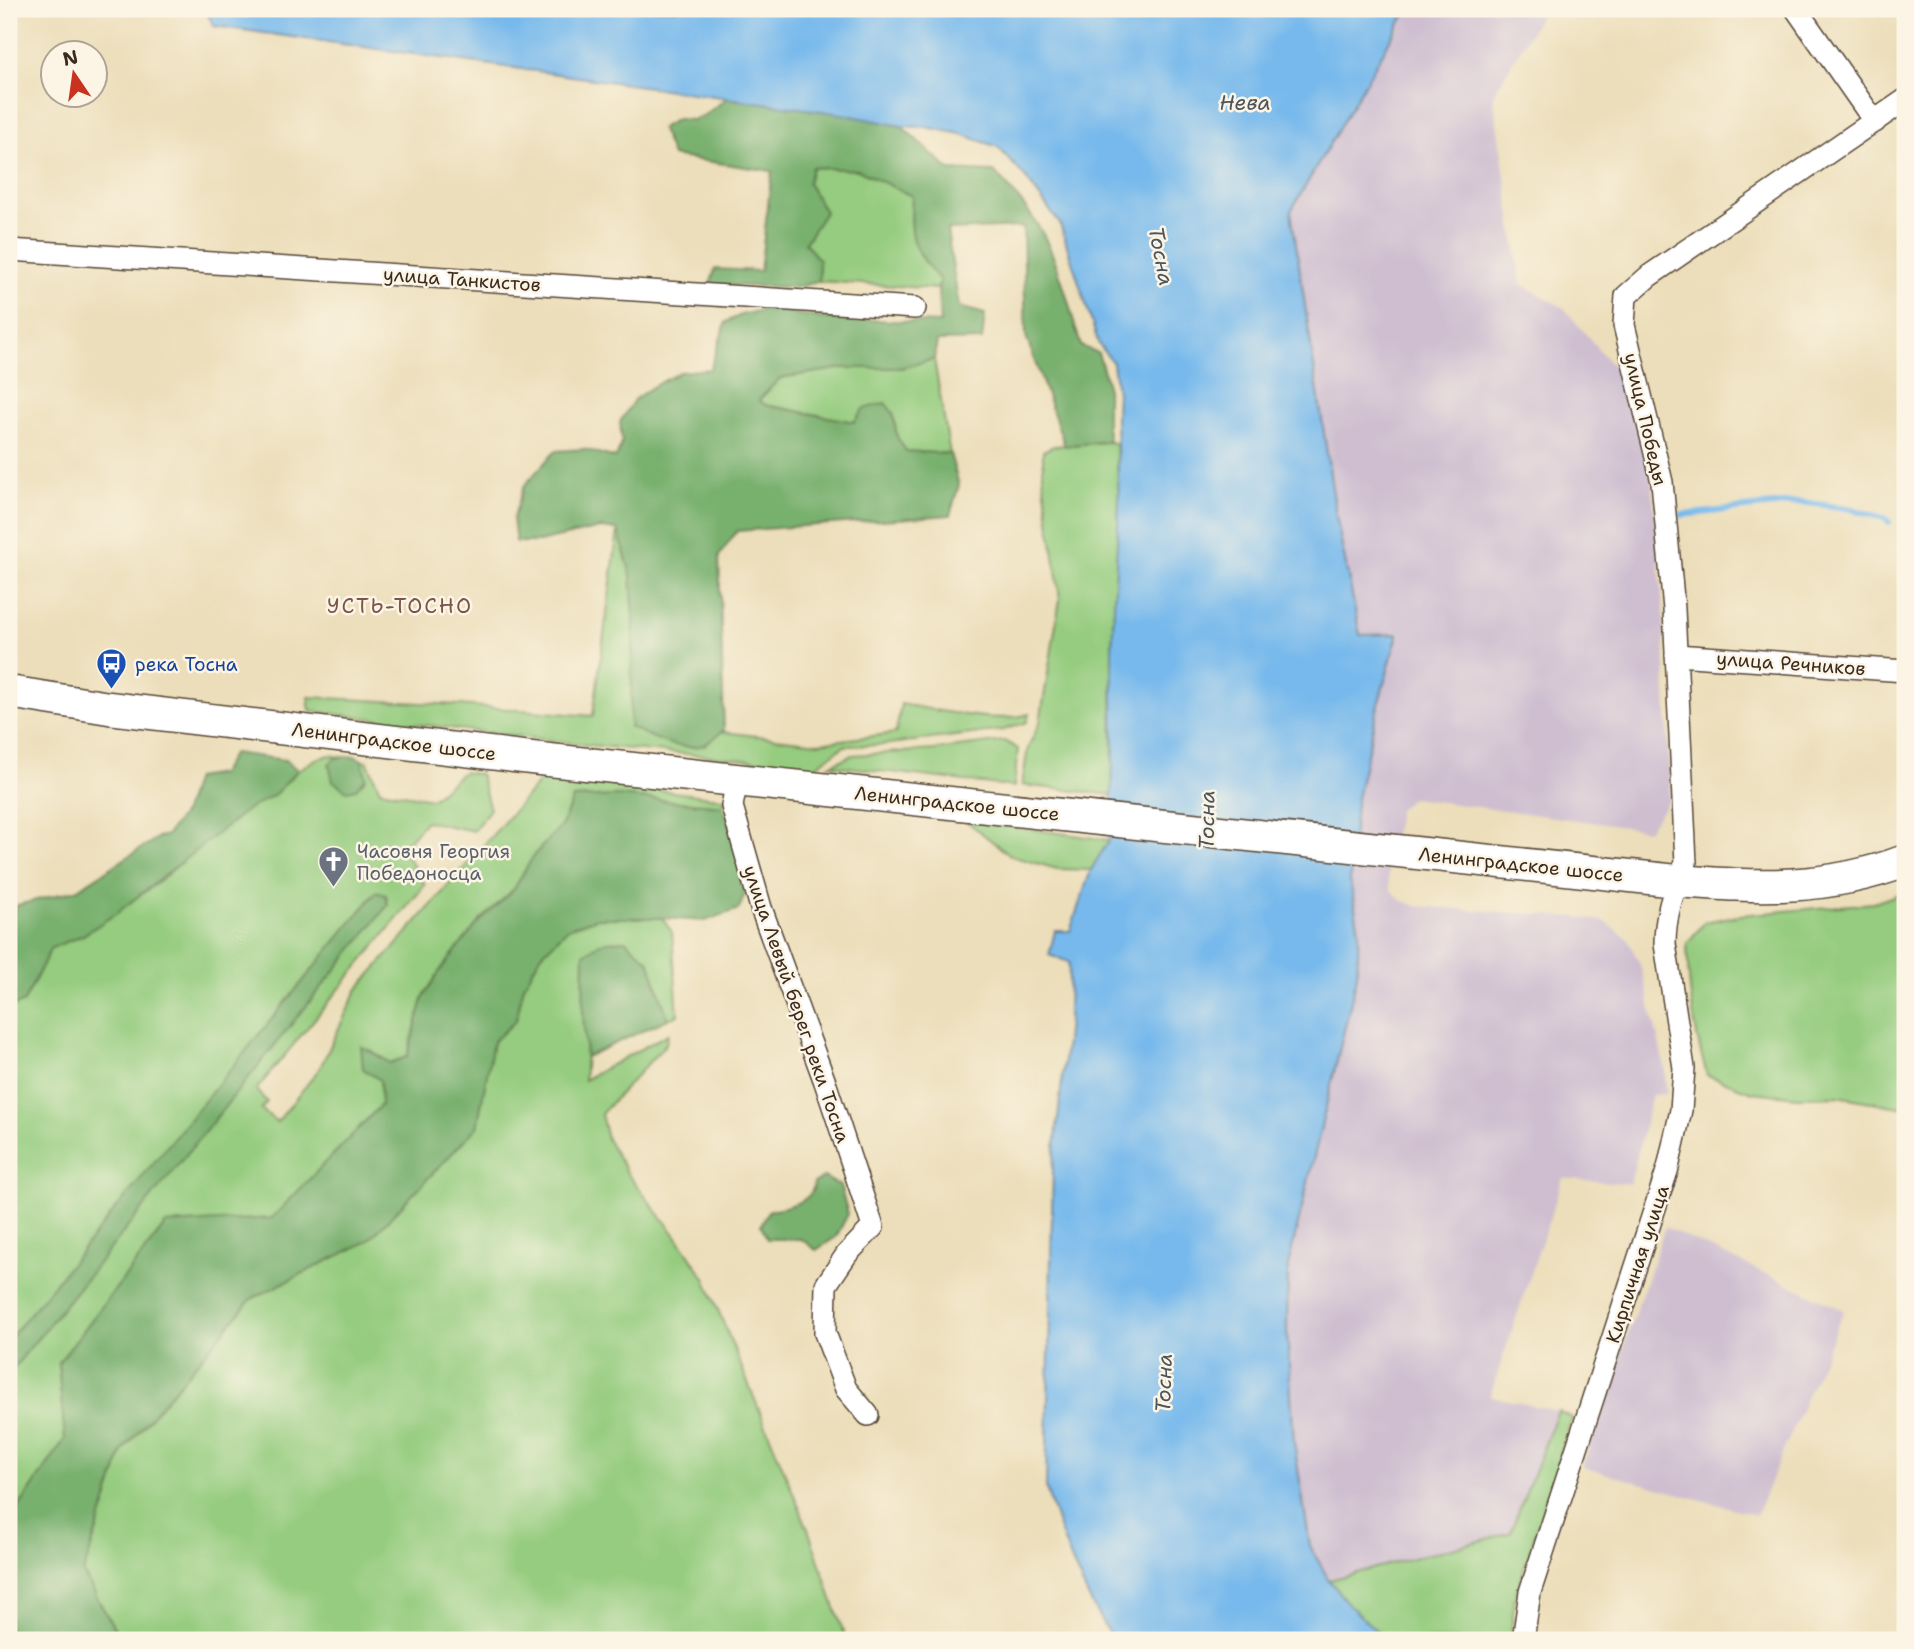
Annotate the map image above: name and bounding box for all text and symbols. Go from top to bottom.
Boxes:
north arrow [38,38,108,108]
text: N [60,44,80,72]
water label: Нева [1219,89,1271,117]
water label: Тосна [1142,224,1180,288]
street label: улица Танкистов [382,262,542,297]
street label: улица Победы [1618,350,1673,488]
district label: УСТЬ-ТОСНО [327,592,473,620]
street label: улица Речников [1716,646,1866,681]
bus stop icon: река Тосна [95,647,129,691]
place label: река Тосна [135,652,238,677]
street label: Ленинградское шоссе [290,717,498,766]
street label: Ленинградское шоссе [853,780,1061,827]
water label: Тосна [1192,790,1222,850]
place label: Часовня Георгия Победоносца [357,839,510,886]
street label: Ленинградское шоссе [1417,841,1625,888]
church icon: Часовня Георгия Победоносца [317,845,351,889]
street label: улица Левый берег реки Тосна [737,862,856,1146]
street label: Кирпичная улица [1600,1182,1675,1346]
water label: Тосна [1149,1353,1179,1413]

